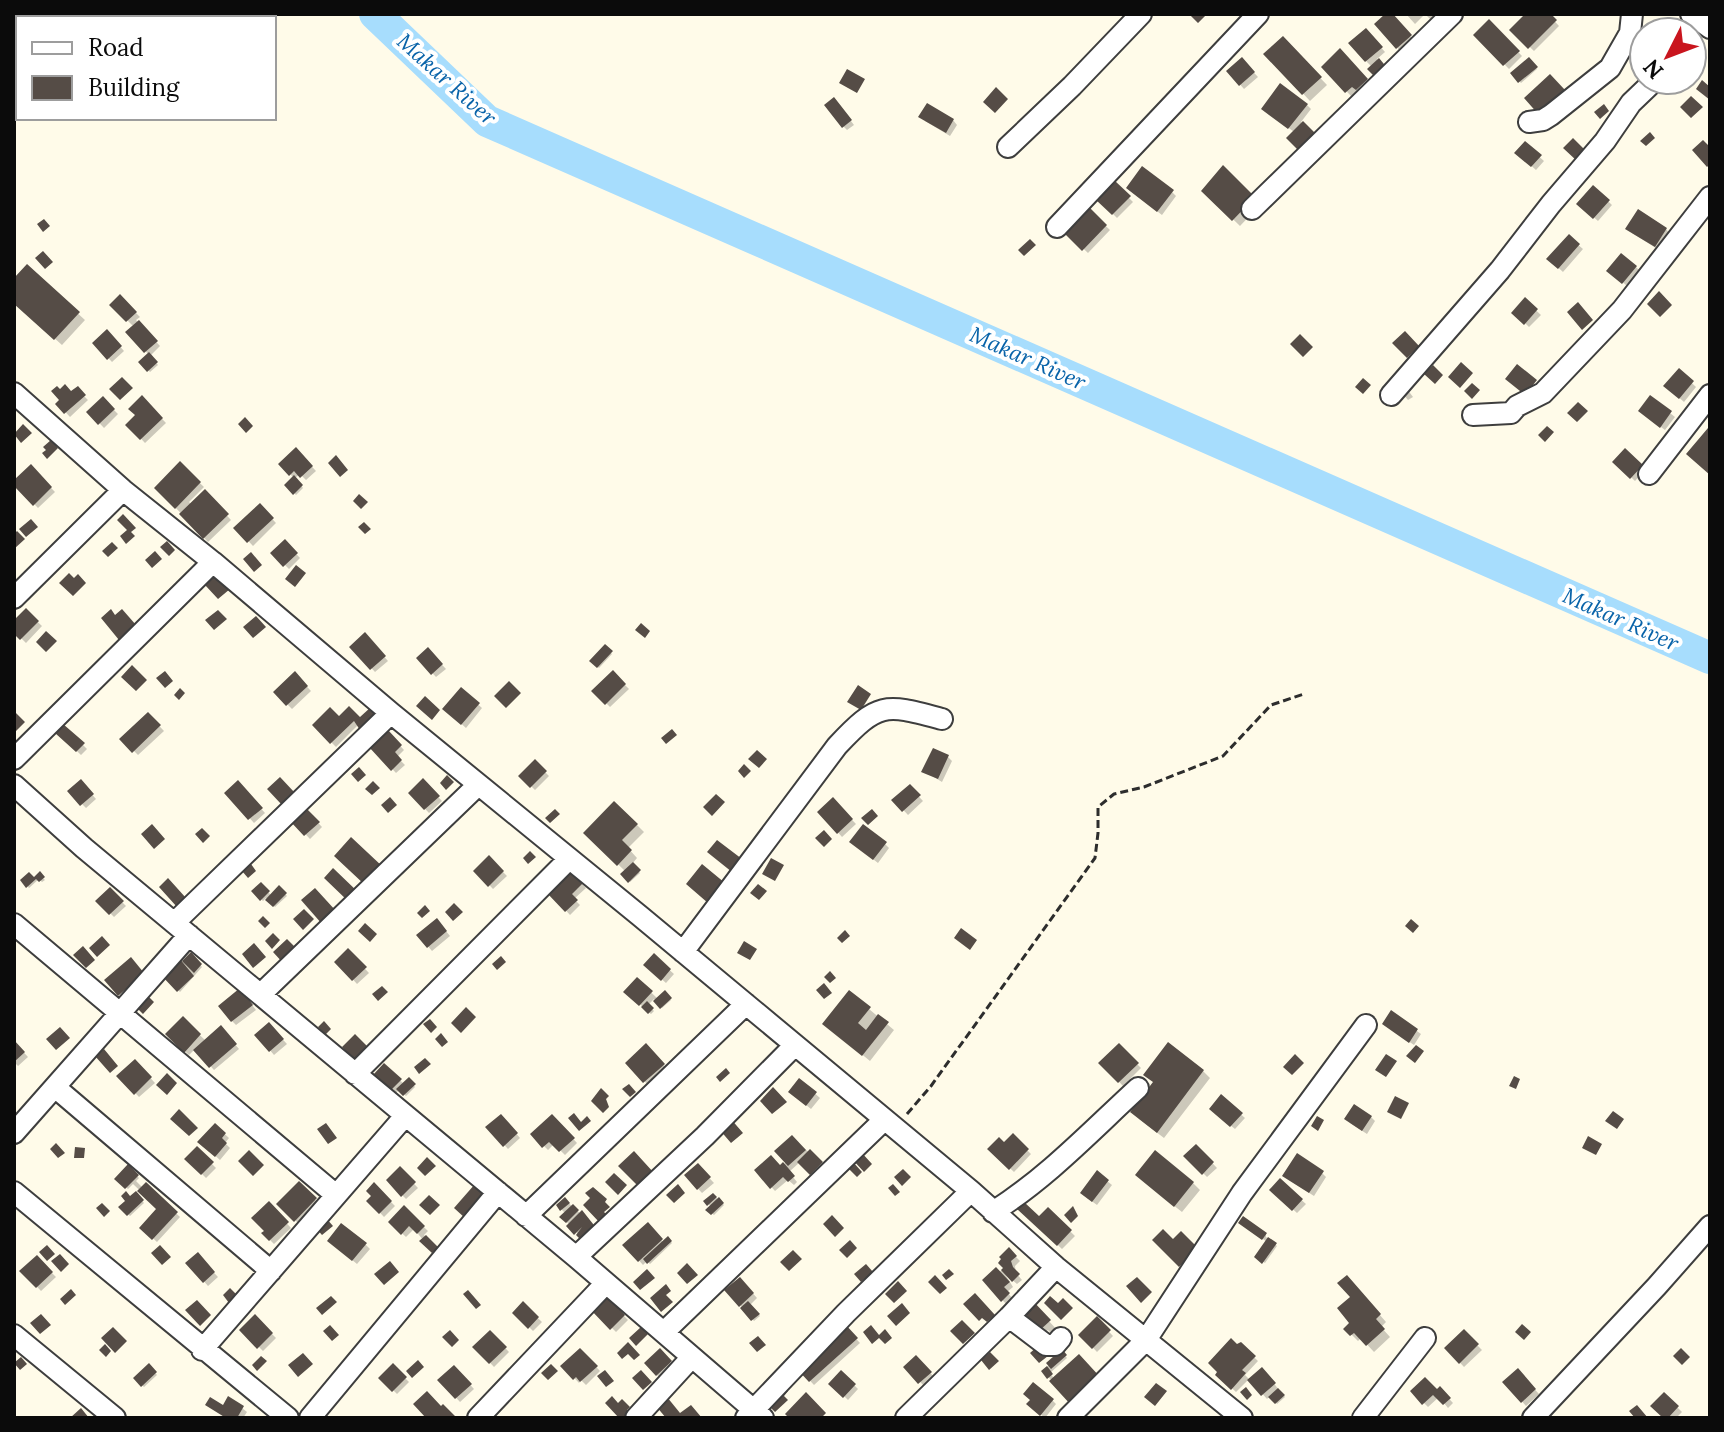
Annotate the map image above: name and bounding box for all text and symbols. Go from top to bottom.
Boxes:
legend [16,16,276,120]
north arrow [1628,16,1708,96]
water label: Makar River [391,27,503,132]
text: Road [88,32,144,63]
text: N [1637,54,1669,85]
text: Building [88,72,180,103]
water label: Makar River [966,320,1091,396]
water label: Makar River [1559,581,1684,657]

